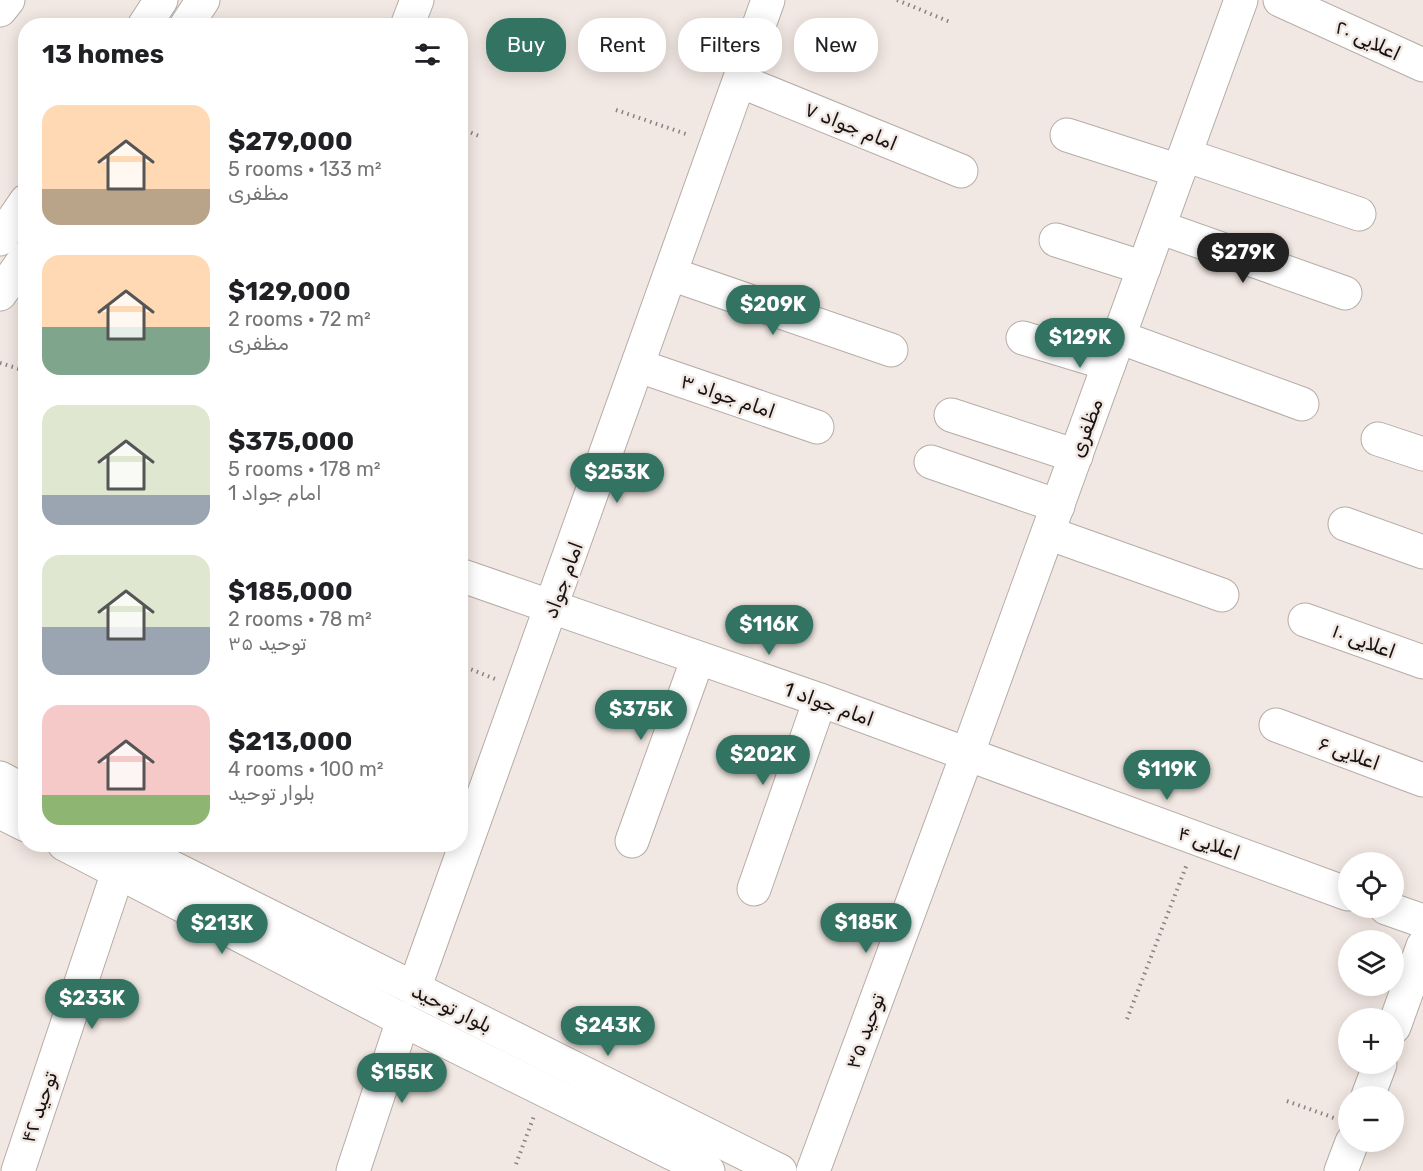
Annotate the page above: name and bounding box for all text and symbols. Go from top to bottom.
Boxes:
street label: اعلایی ۲۰ [1332,14,1404,66]
chip: Buy [486,18,566,72]
chip: Rent [578,18,666,72]
chip: Filters [678,18,782,72]
chip: New [794,18,878,72]
icon: filters [411,38,444,71]
text: 13 homes [42,39,164,70]
street label: امام جواد ۷ [800,97,901,157]
text: $279,000 [228,126,353,157]
icon: home [90,129,162,201]
text: 5 rooms · 133 m² [228,157,382,181]
text: مظفری [228,181,289,205]
pin: $279K [1201,233,1285,284]
text: $279K [1211,240,1275,264]
text: $129,000 [228,276,351,307]
icon: home [90,279,162,351]
pin: $209K [731,285,815,336]
text: $209K [740,292,806,316]
text: 2 rooms · 72 m² [228,307,371,331]
pin: $129K [1038,318,1122,369]
text: $129K [1049,325,1111,349]
text: مظفری [228,331,289,355]
street label: امام جواد ۳ [677,369,778,425]
street label: مظفری [1064,395,1108,461]
text: $375,000 [228,426,354,457]
icon: home [90,429,162,501]
pin: $253K [575,453,659,504]
text: 5 rooms · 178 m² [228,457,381,481]
text: $253K [584,460,650,484]
text: امام جواد 1 [228,481,322,505]
street label: امام جواد [538,538,590,622]
text: $185,000 [228,576,353,607]
icon: home [90,579,162,651]
pin: $116K [727,605,811,656]
text: 2 rooms · 78 m² [228,607,372,631]
text: $116K [739,612,799,636]
street label: اعلایی ۱۰ [1329,619,1399,663]
text: توحید ۳۵ [228,631,307,655]
street label: امام جواد 1 [780,677,877,733]
pin: $375K [599,690,683,741]
text: $375K [609,697,673,721]
text: $213,000 [228,726,352,757]
icon: home [90,729,162,801]
street label: اعلایی ۶ [1315,731,1383,775]
pin: $202K [721,735,805,786]
text: $202K [730,742,796,766]
pin: $119K [1125,750,1209,801]
text: 4 rooms · 100 m² [228,757,384,781]
text: $119K [1137,757,1197,781]
text: بلوار توحید [228,781,315,805]
street label: اعلایی ۴ [1175,821,1243,865]
map controls [1338,852,1404,1152]
button: locate [1338,852,1404,918]
pin: $185K [824,903,908,954]
pin: $213K [180,904,264,955]
text: $185K [834,910,898,934]
text: $213K [191,911,253,935]
button: layers [1338,930,1404,996]
street label: بلوار توحید [408,978,496,1038]
pin: $233K [50,979,134,1030]
text: $233K [59,986,125,1010]
street label: توحید ۳۵ [840,990,890,1072]
pin: $243K [566,1006,650,1057]
button: + [1338,1008,1404,1074]
text: $243K [575,1013,641,1037]
pin: $155K [360,1053,444,1104]
text: $155K [371,1060,433,1084]
street label: توحید ۴۲ [16,1068,62,1146]
button: − [1338,1086,1404,1152]

